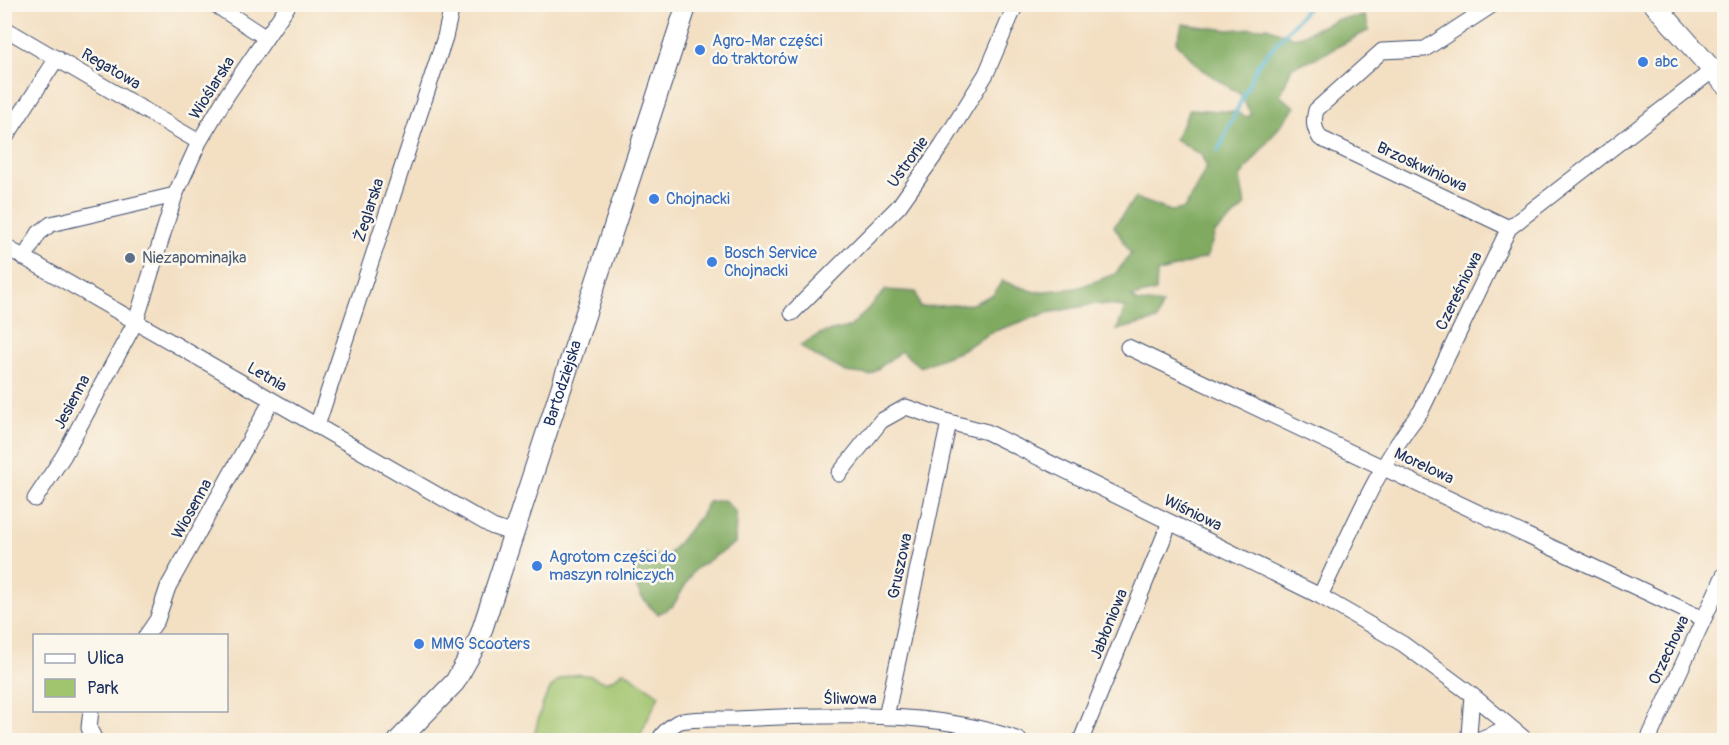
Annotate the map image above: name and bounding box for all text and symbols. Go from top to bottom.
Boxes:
place label: Agro-Mar części do traktorów [712,31,823,69]
marker: Agro-Mar części do traktorów [693,43,707,57]
street label: Regatowa [78,44,144,94]
place label: abc [1655,52,1678,72]
street label: Wioślarska [185,53,239,123]
marker: abc [1636,55,1650,69]
street label: Ustronie [883,132,933,191]
street label: Brzoskwiniowa [1374,137,1470,197]
street label: Żeglarska [349,176,389,244]
place label: Chojnacki [666,189,730,209]
marker: Chojnacki [647,192,661,206]
place label: Bosch Service Chojnacki [724,243,817,281]
place label: Niezapominajka [142,248,247,268]
street label: Czereśniowa [1431,248,1487,334]
marker: Niezapominajka [123,251,137,265]
marker: Bosch Service Chojnacki [705,255,719,269]
street label: Bartodziejska [539,338,586,429]
street label: Letnia [244,358,290,396]
street label: Jesienna [49,371,95,433]
street label: Morelowa [1391,443,1457,489]
street label: Wiosenna [167,476,217,542]
street label: Wiśniowa [1161,490,1225,536]
street label: Gruszowa [883,531,917,601]
place label: Agrotom części do maszyn rolniczych [549,547,677,585]
marker: Agrotom części do maszyn rolniczych [530,559,544,573]
street label: Jabłoniowa [1086,586,1132,662]
street label: Orzechowa [1644,612,1694,688]
legend [33,634,228,712]
place label: MMG Scooters [431,634,530,654]
marker: MMG Scooters [412,637,426,651]
text: Ulica [87,647,124,670]
text: Park [87,677,119,700]
street label: Śliwowa [823,689,877,709]

